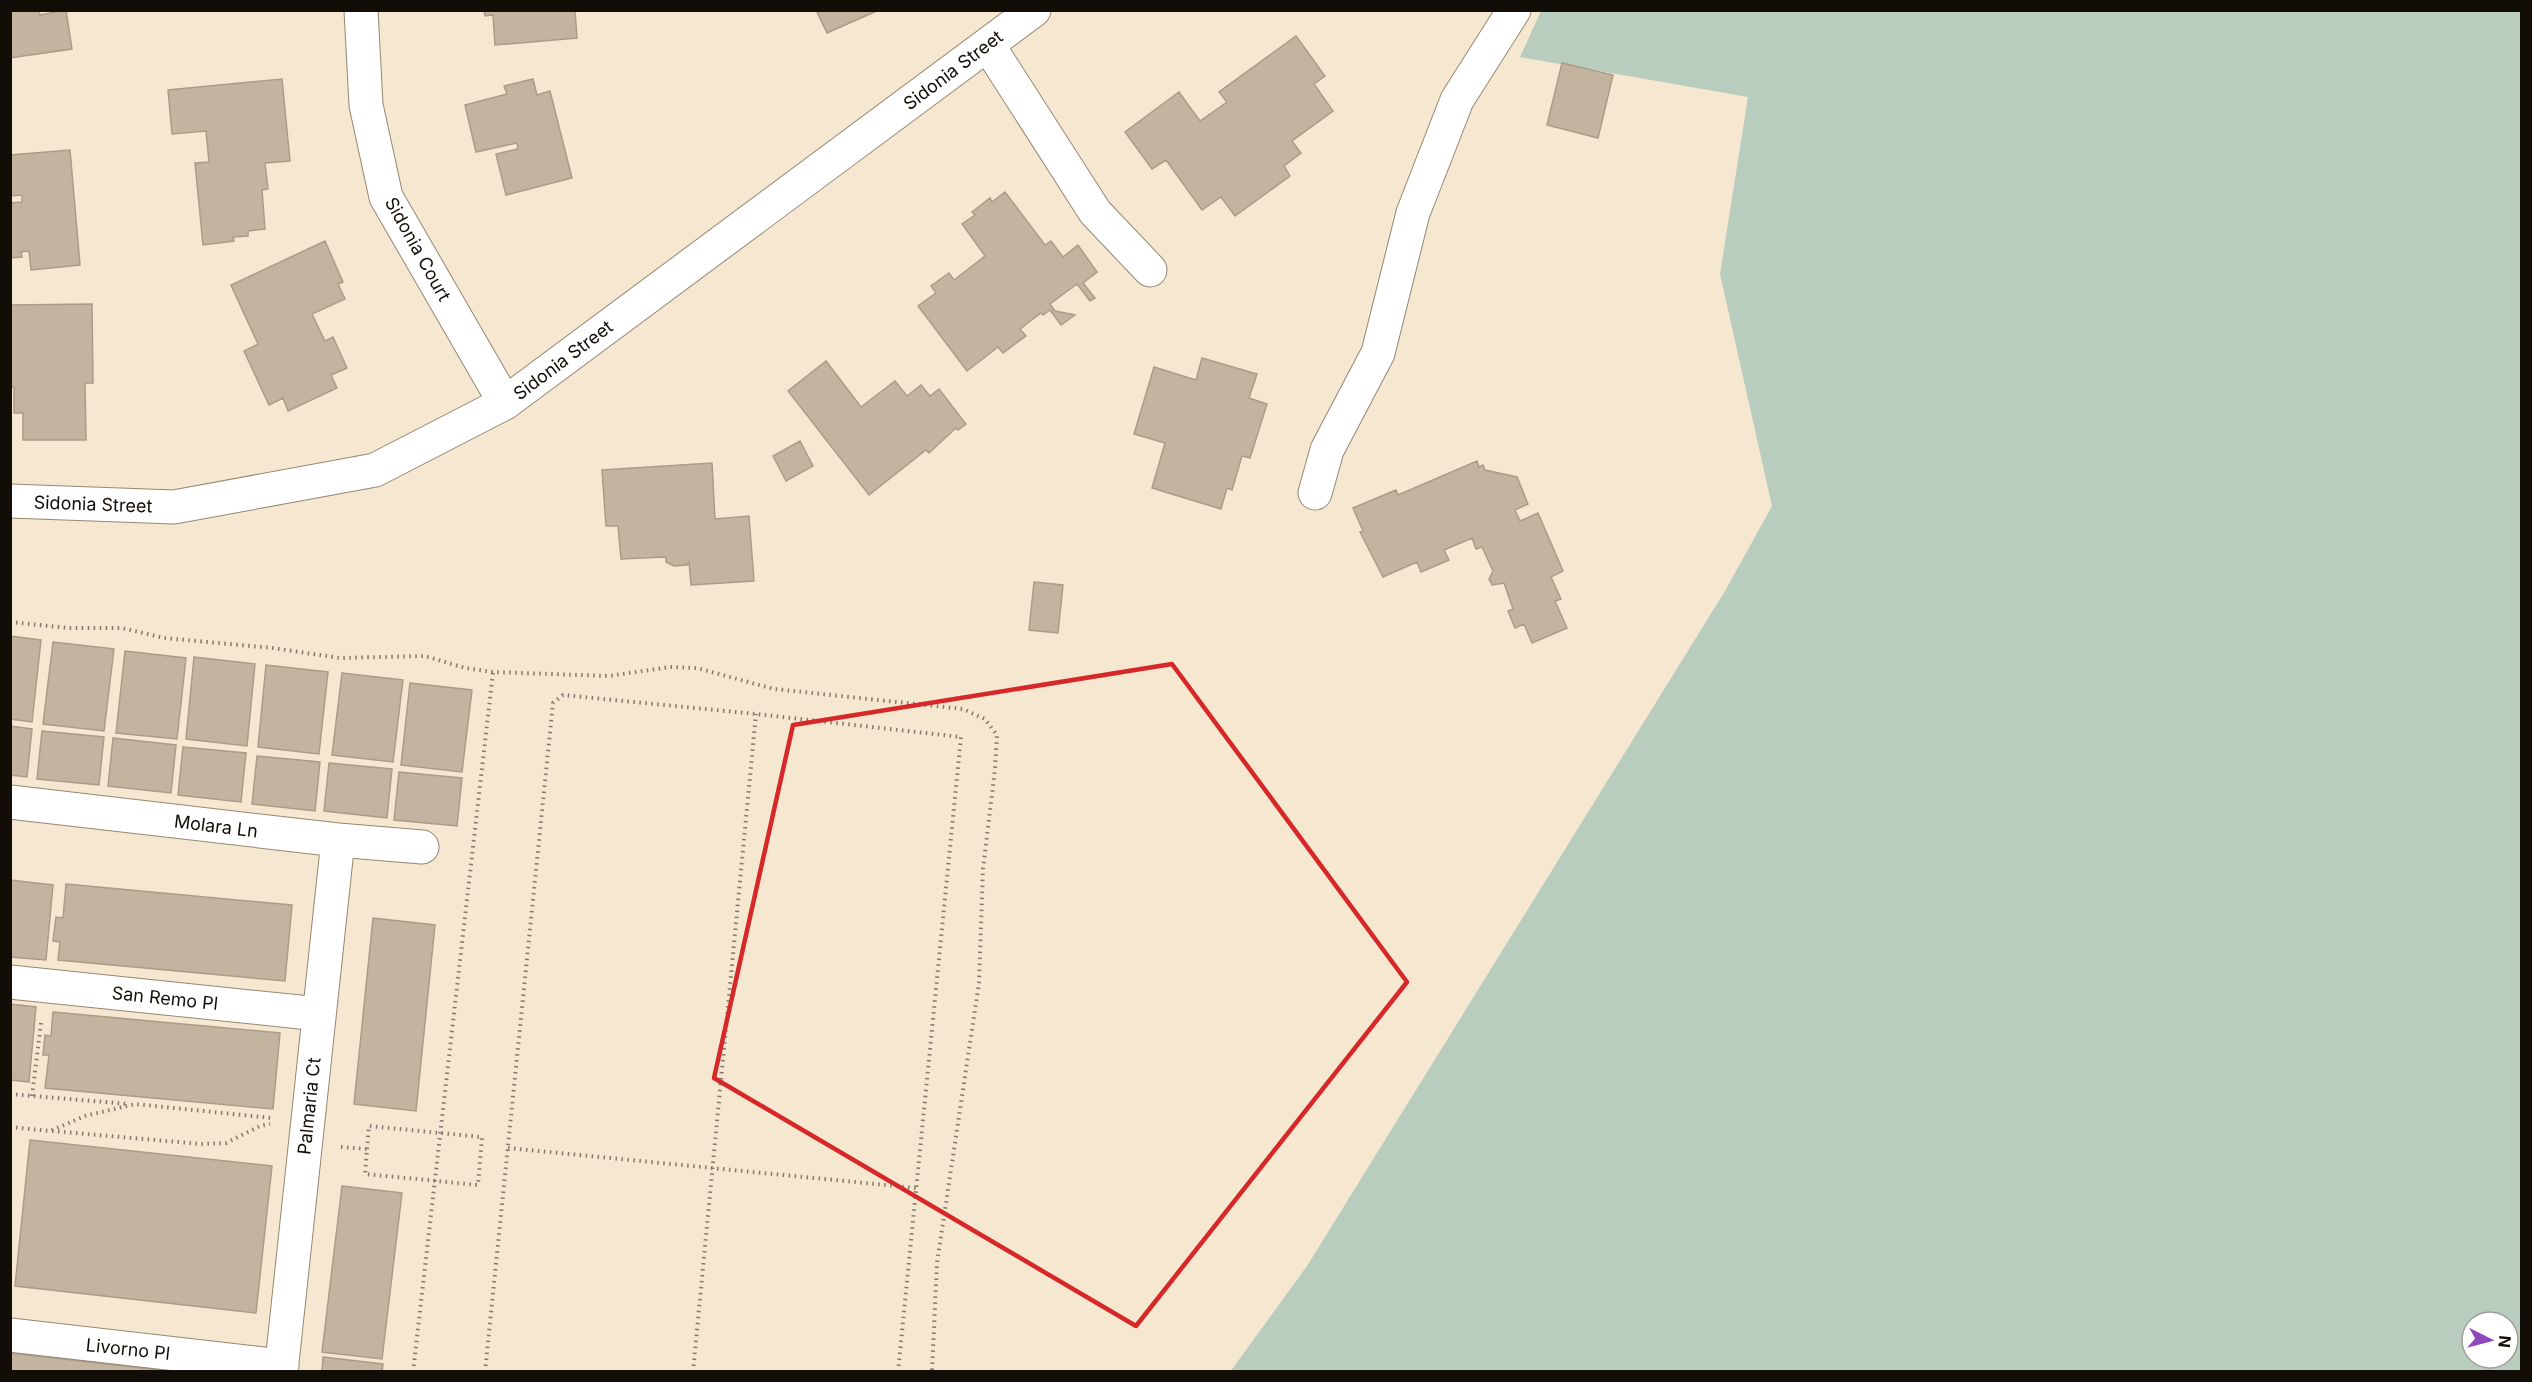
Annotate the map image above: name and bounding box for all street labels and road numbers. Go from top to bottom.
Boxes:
street label: Sidonia Street [899,26,1007,114]
street label: Sidonia Court [381,193,455,305]
street label: Sidonia Street [509,316,617,404]
street label: Sidonia Street [33,491,153,517]
street label: Molara Ln [173,810,259,842]
street label: San Remo Pl [111,982,219,1014]
street label: Palmaria Ct [293,1056,325,1156]
street label: Livorno Pl [85,1334,171,1364]

